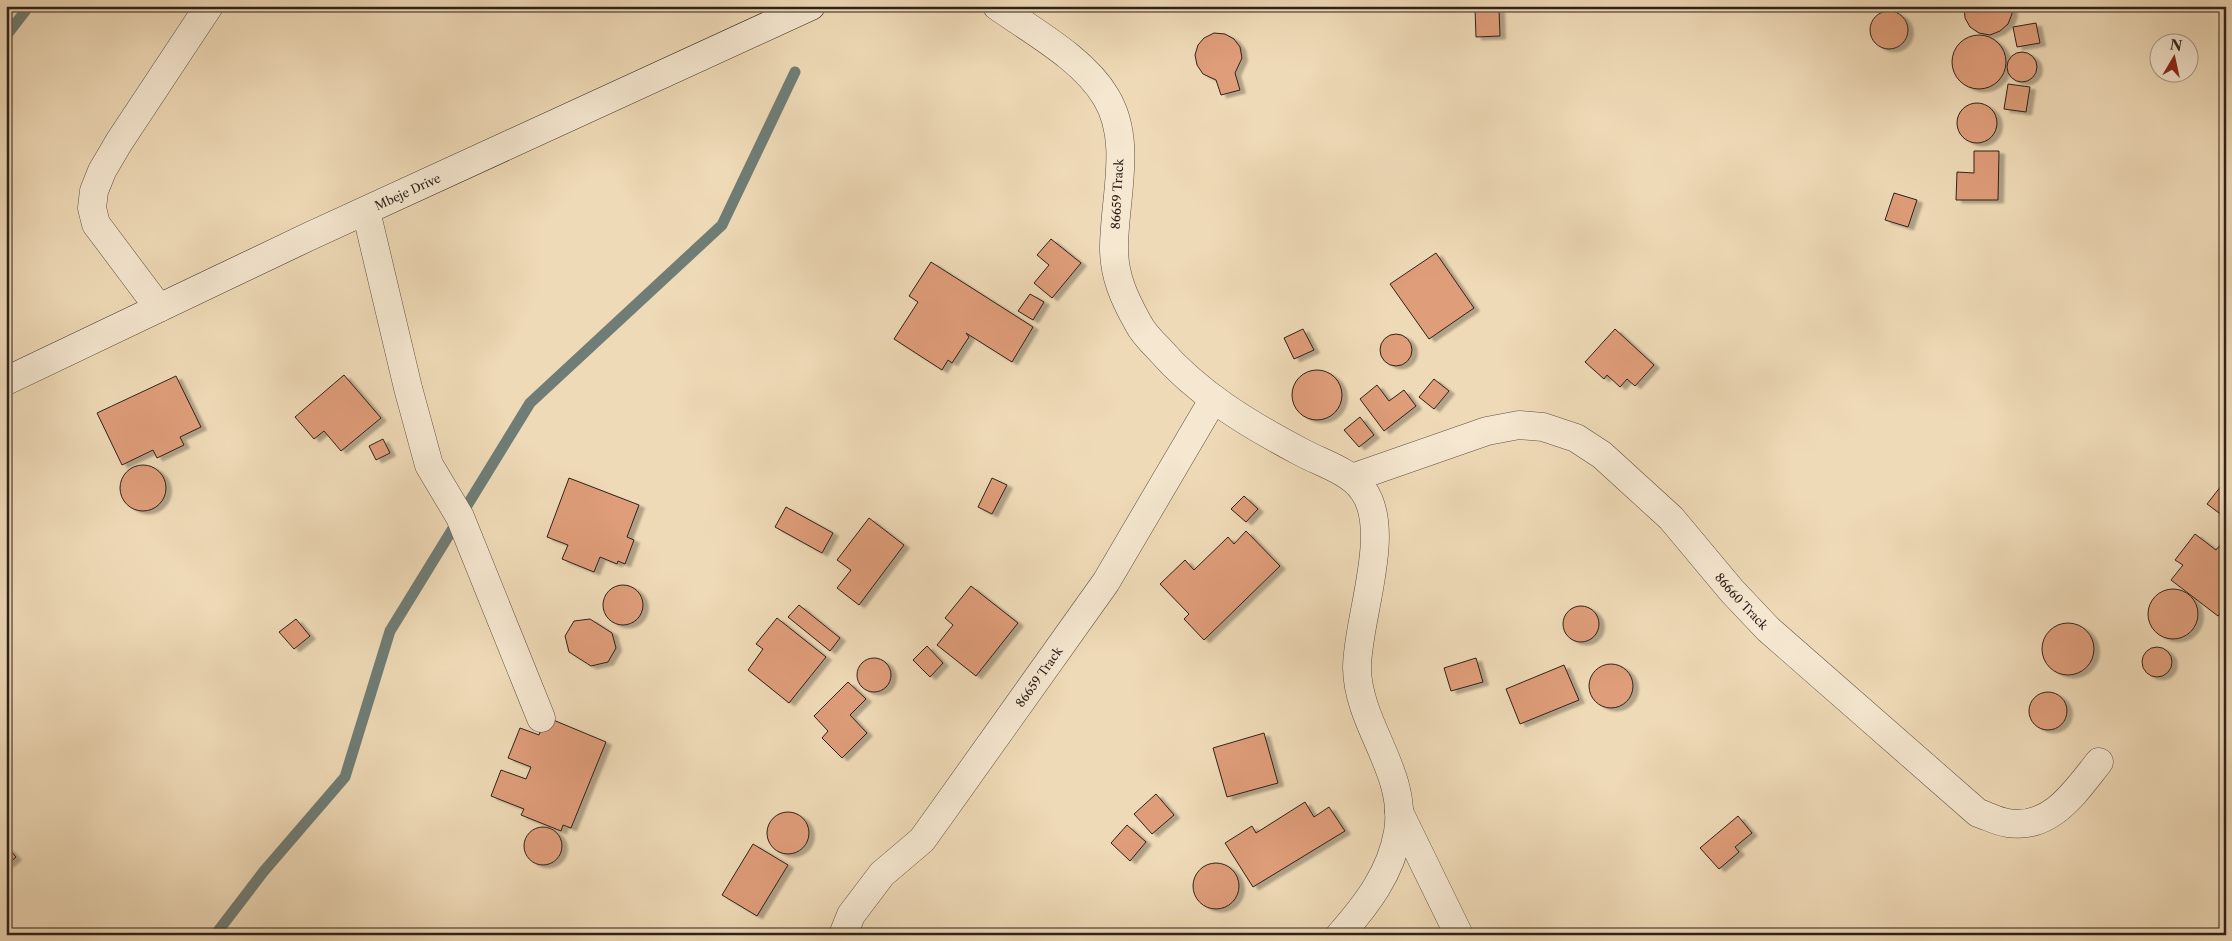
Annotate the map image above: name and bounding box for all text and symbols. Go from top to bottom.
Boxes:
north arrow [2150,32,2200,82]
text: N [2169,35,2183,55]
street label: 86659 Track [1108,157,1126,230]
street label: Mbeje Drive [372,170,443,213]
street label: 86660 Track [1712,569,1772,633]
street label: 86659 Track [1012,643,1066,710]

